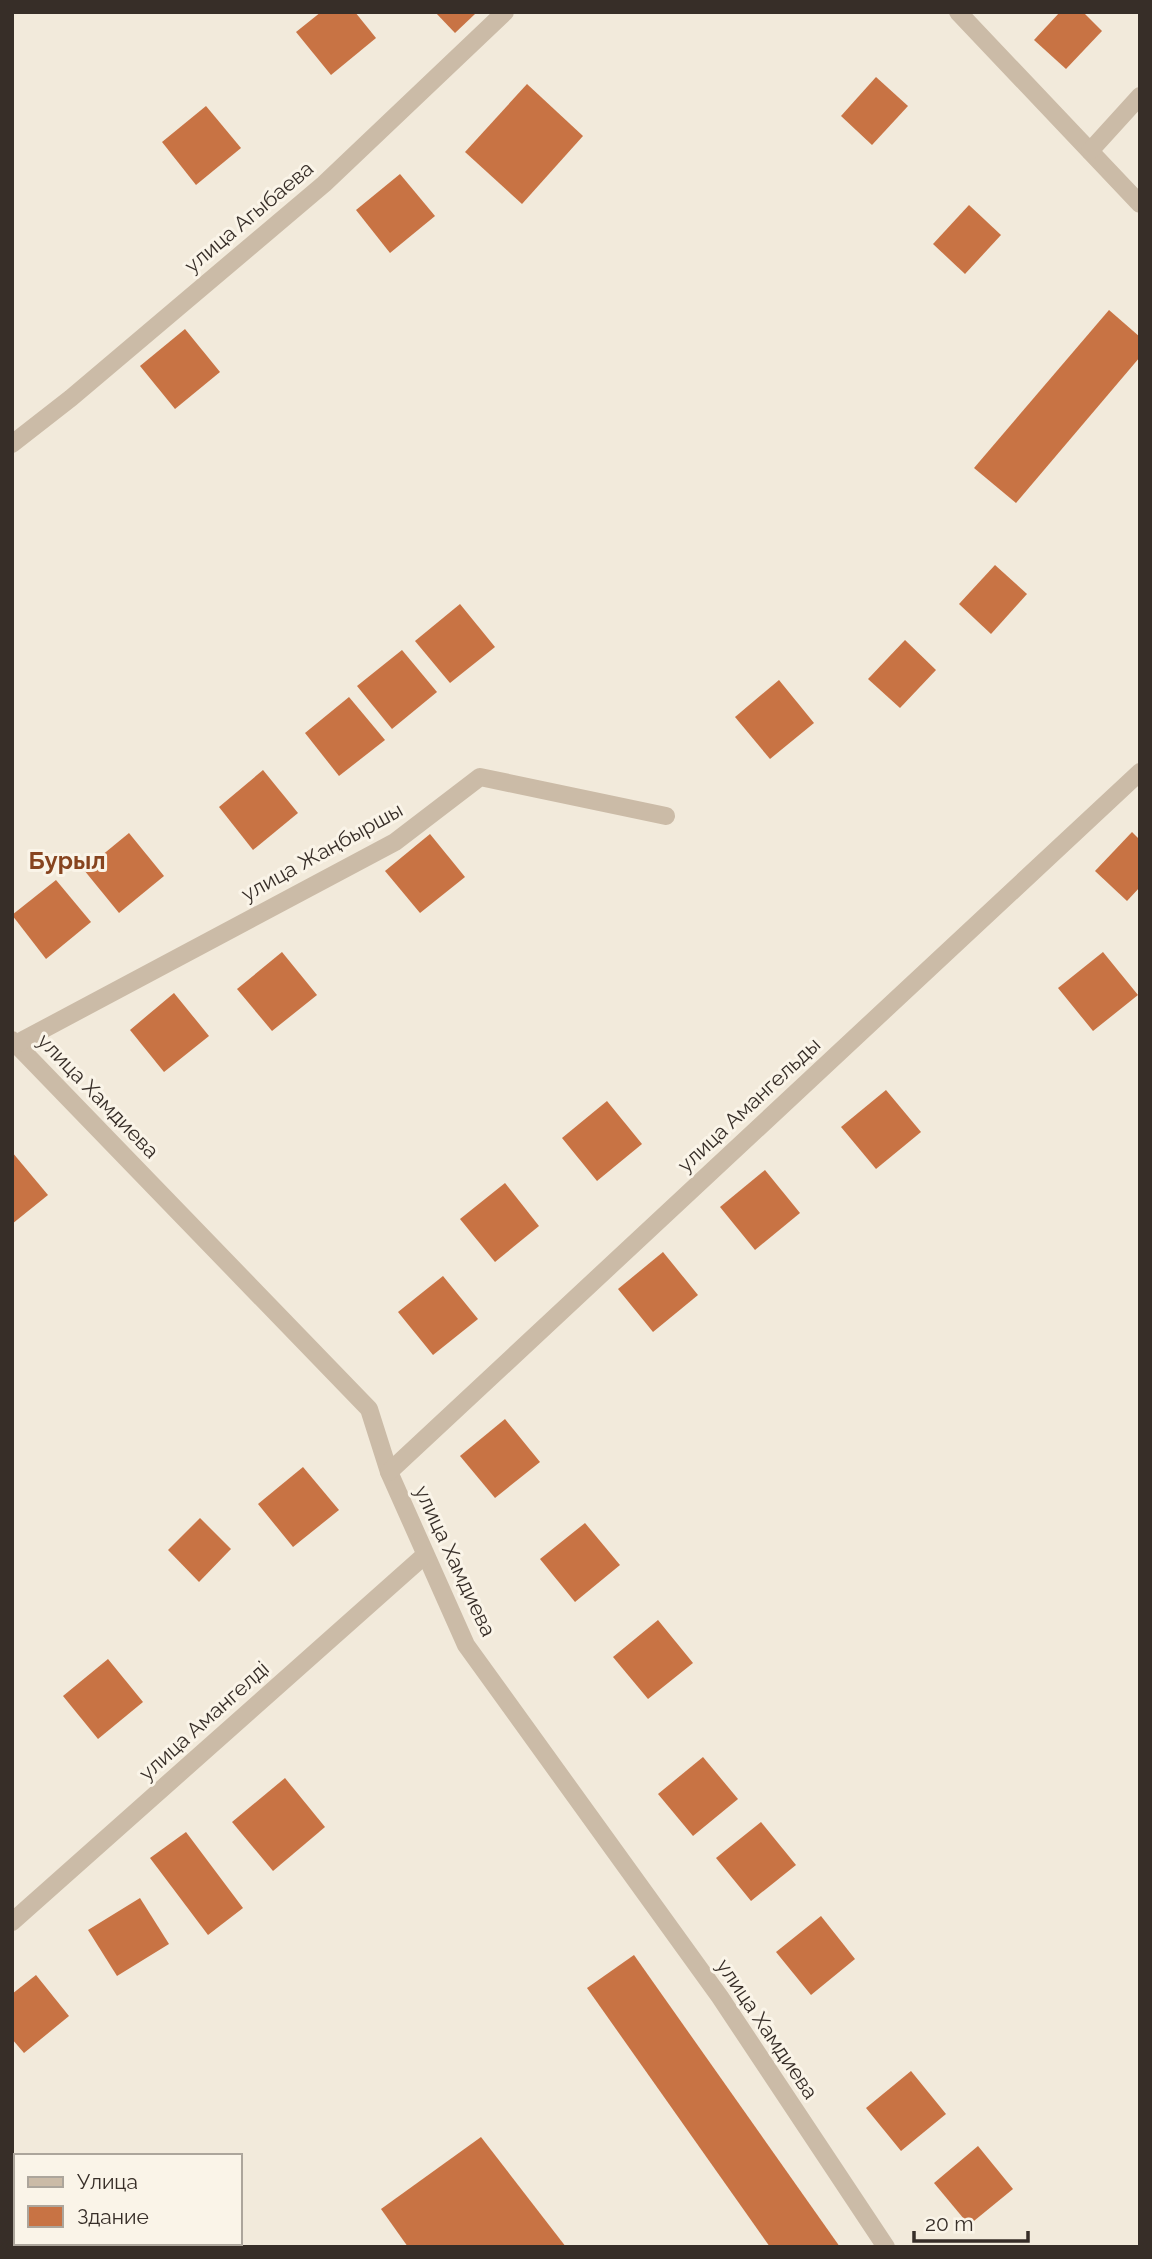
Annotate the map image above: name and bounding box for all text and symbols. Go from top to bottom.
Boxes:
street label: улица Агыбаева [179,156,318,278]
street label: улица Жаңбыршы [237,797,407,906]
district label: Бурыл [29,846,105,875]
street label: улица Хамдиева [32,1028,164,1163]
street label: улица Амангельды [672,1032,825,1177]
street label: улица Хамдиева [410,1481,501,1640]
street label: улица Амангелді [134,1656,274,1786]
street label: улица Хамдиева [711,1954,824,2104]
legend [14,2154,242,2245]
text: Улица [77,2169,138,2194]
scale bar [914,2200,1028,2244]
text: Здание [77,2204,149,2229]
text: 20 m [925,2211,973,2236]

